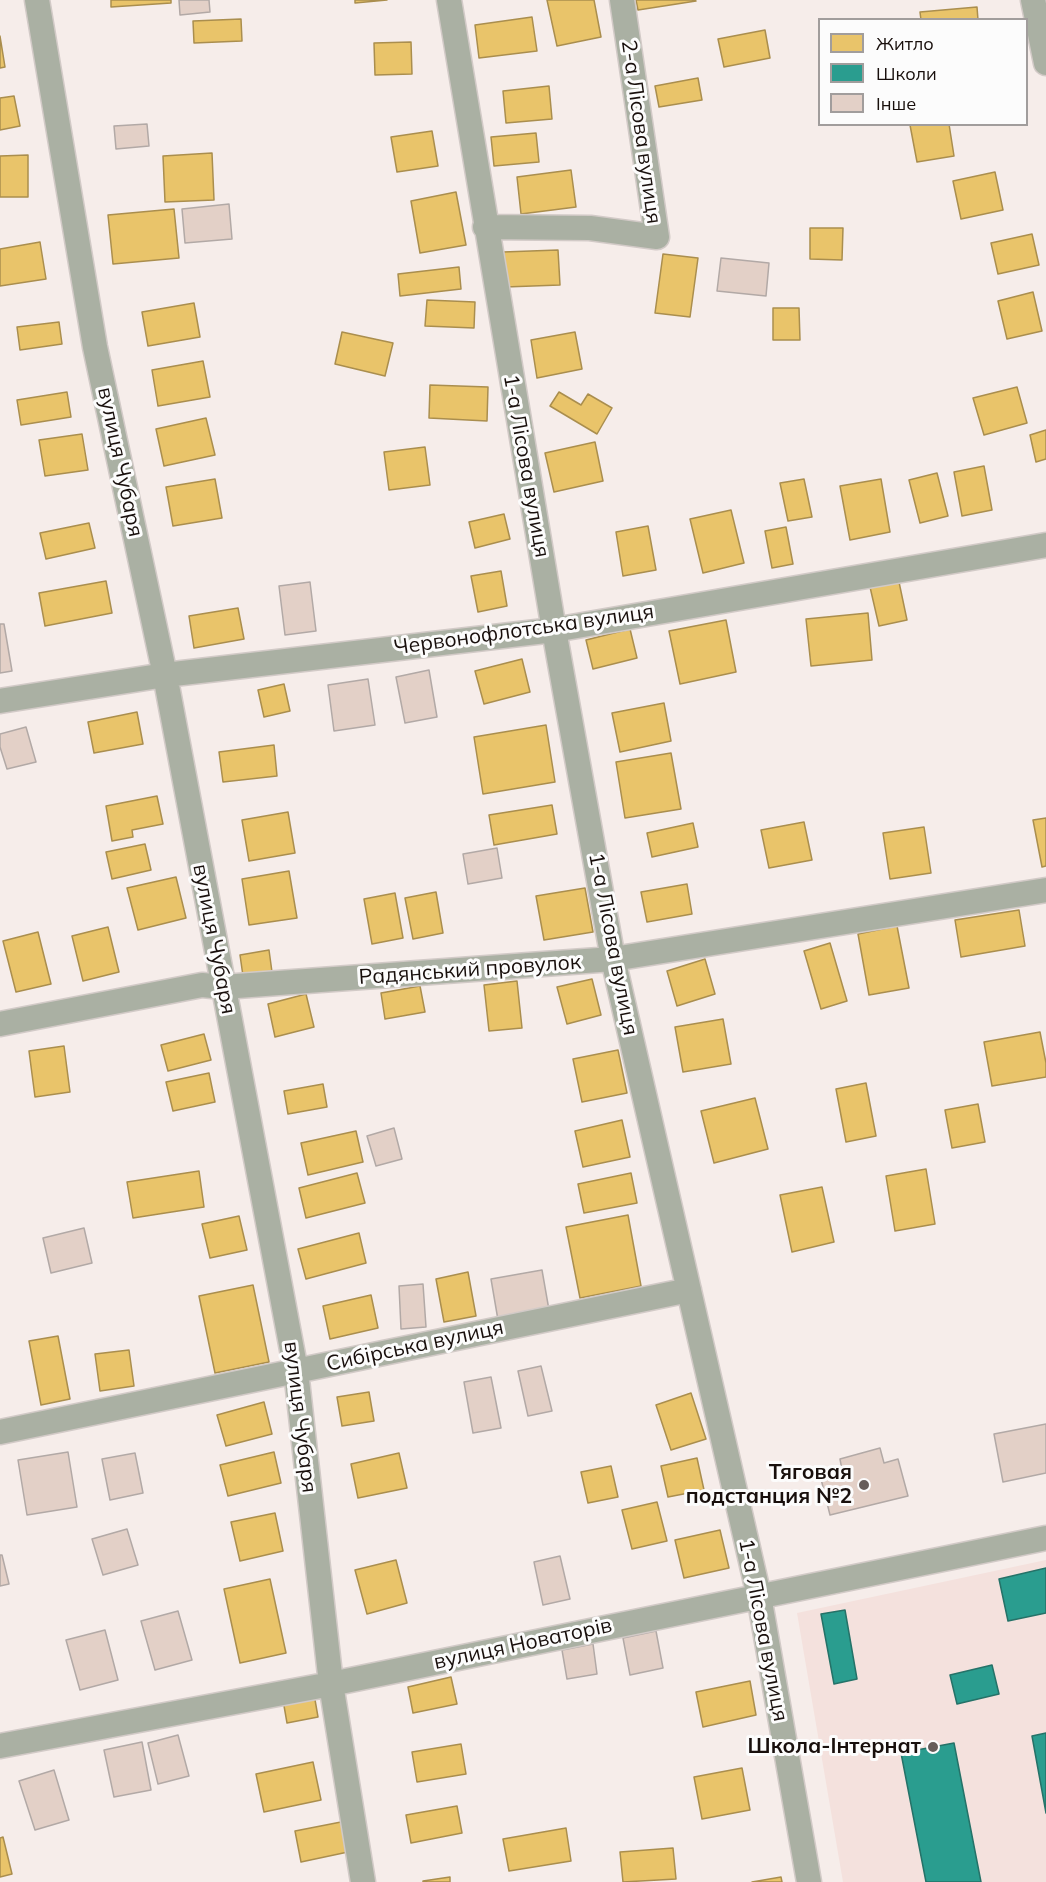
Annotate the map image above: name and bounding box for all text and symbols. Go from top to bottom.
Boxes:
legend [818,18,1028,126]
text: Житло [876,32,934,55]
street label: 2-а Лісова вулиця [616,38,666,226]
text: Школи [876,62,937,85]
text: Інше [876,92,916,115]
street label: 1-а Лісова вулиця [497,372,555,560]
street label: вулиця Чубаря [92,385,148,539]
street label: Червонофлотська вулиця [392,599,656,661]
street label: 1-а Лісова вулиця [583,851,643,1037]
street label: вулиця Чубаря [187,862,241,1016]
street label: Радянський провулок [358,950,582,990]
street label: Сибірська вулиця [324,1315,506,1377]
street label: вулиця Чубаря [278,1340,322,1494]
place label: Тяговая подстанция №2 [686,1460,852,1510]
marker: Тяговая подстанция №2 [857,1478,871,1492]
street label: 1-а Лісова вулиця [733,1537,793,1723]
street label: вулиця Новаторів [432,1613,614,1675]
place label: Школа-Інтернат [748,1734,921,1760]
marker: Школа-Інтернат [926,1740,940,1754]

